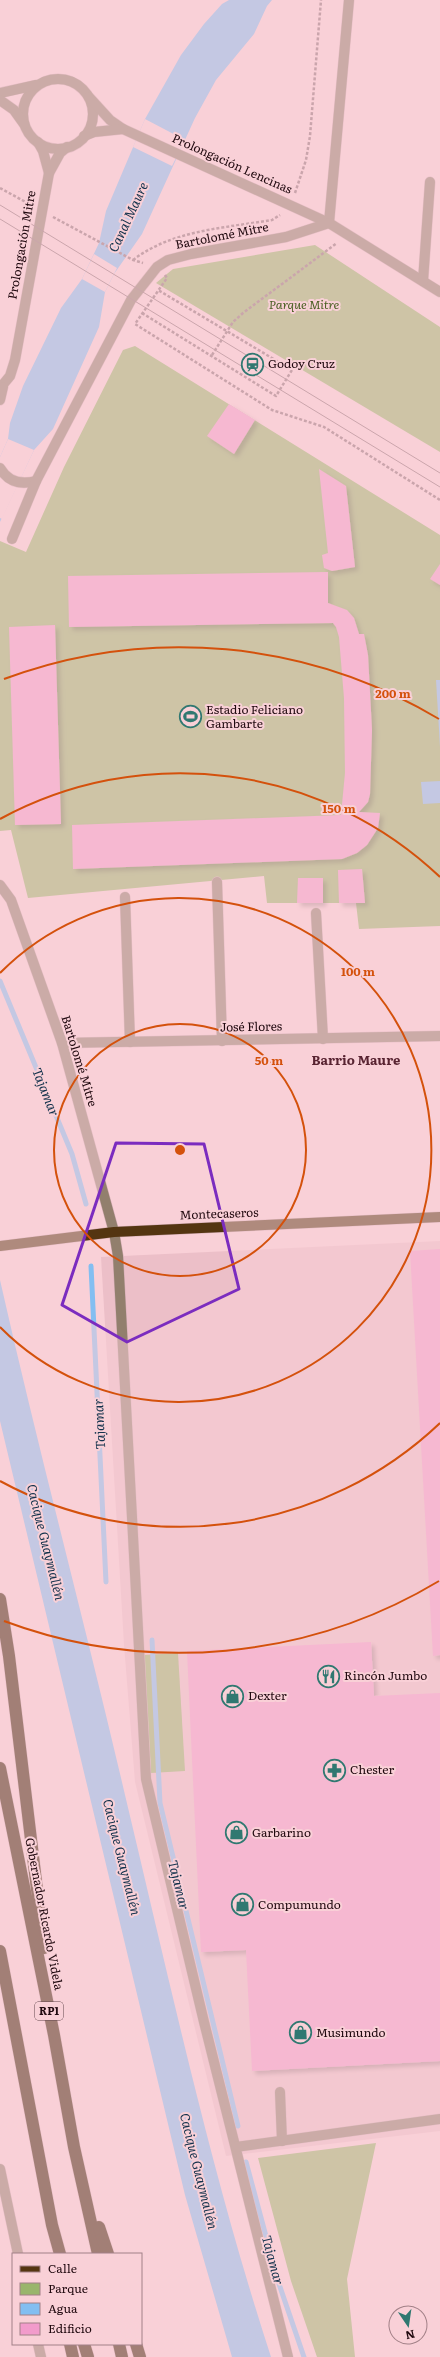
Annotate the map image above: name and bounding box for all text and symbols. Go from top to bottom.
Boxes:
street label: Prolongación Lencinas [169,128,296,198]
water label: Canal Maure [103,179,152,255]
street label: Prolongación Mitre [3,189,39,301]
street label: Bartolomé Mitre [174,217,270,253]
park label: Parque Mitre [269,295,339,313]
station icon: Godoy Cruz [240,351,266,377]
place label: Godoy Cruz [268,354,335,372]
text: 200 m [375,684,411,702]
place label: Estadio Feliciano Gambarte [206,700,303,732]
sports icon: Estadio Feliciano Gambarte [178,704,204,730]
text: 150 m [322,799,356,817]
text: 100 m [341,962,375,980]
street label: Bartolomé Mitre [58,1013,102,1109]
street label: José Flores [220,1016,283,1036]
district label: Barrio Maure [312,1050,400,1069]
text: 50 m [255,1051,283,1069]
water label: Tajamar [28,1065,65,1119]
centre of rings [173,1143,187,1157]
street label: Montecaseros [179,1203,259,1223]
water label: Tajamar [88,1398,109,1450]
water label: Cacique Guaymallén [23,1482,70,1602]
restaurant icon: Rincón Jumbo [316,1663,342,1689]
place label: Rincón Jumbo [344,1666,427,1684]
shop icon: Dexter [220,1683,246,1709]
place label: Dexter [248,1686,287,1704]
pharmacy icon: Chester [321,1757,347,1783]
place label: Chester [350,1760,394,1778]
water label: Cacique Guaymallén [99,1797,146,1917]
shop icon: Garbarino [224,1820,250,1846]
place label: Garbarino [252,1823,311,1841]
street label: Gobernador Ricardo Videla [21,1836,69,1992]
water label: Tajamar [164,1858,195,1912]
shop icon: Compumundo [229,1892,255,1918]
place label: Compumundo [258,1895,341,1913]
road number: RP1 [35,2002,63,2020]
shop icon: Musimundo [287,2020,313,2046]
place label: Musimundo [316,2023,386,2041]
water label: Cacique Guaymallén [176,2111,223,2231]
water label: Tajamar [258,2233,289,2287]
legend [12,2253,142,2345]
text: Calle [48,2259,77,2277]
text: Parque [48,2279,88,2297]
text: Agua [48,2299,78,2317]
north arrow [388,2305,428,2345]
text: Edificio [48,2319,92,2337]
text: N [404,2327,417,2345]

